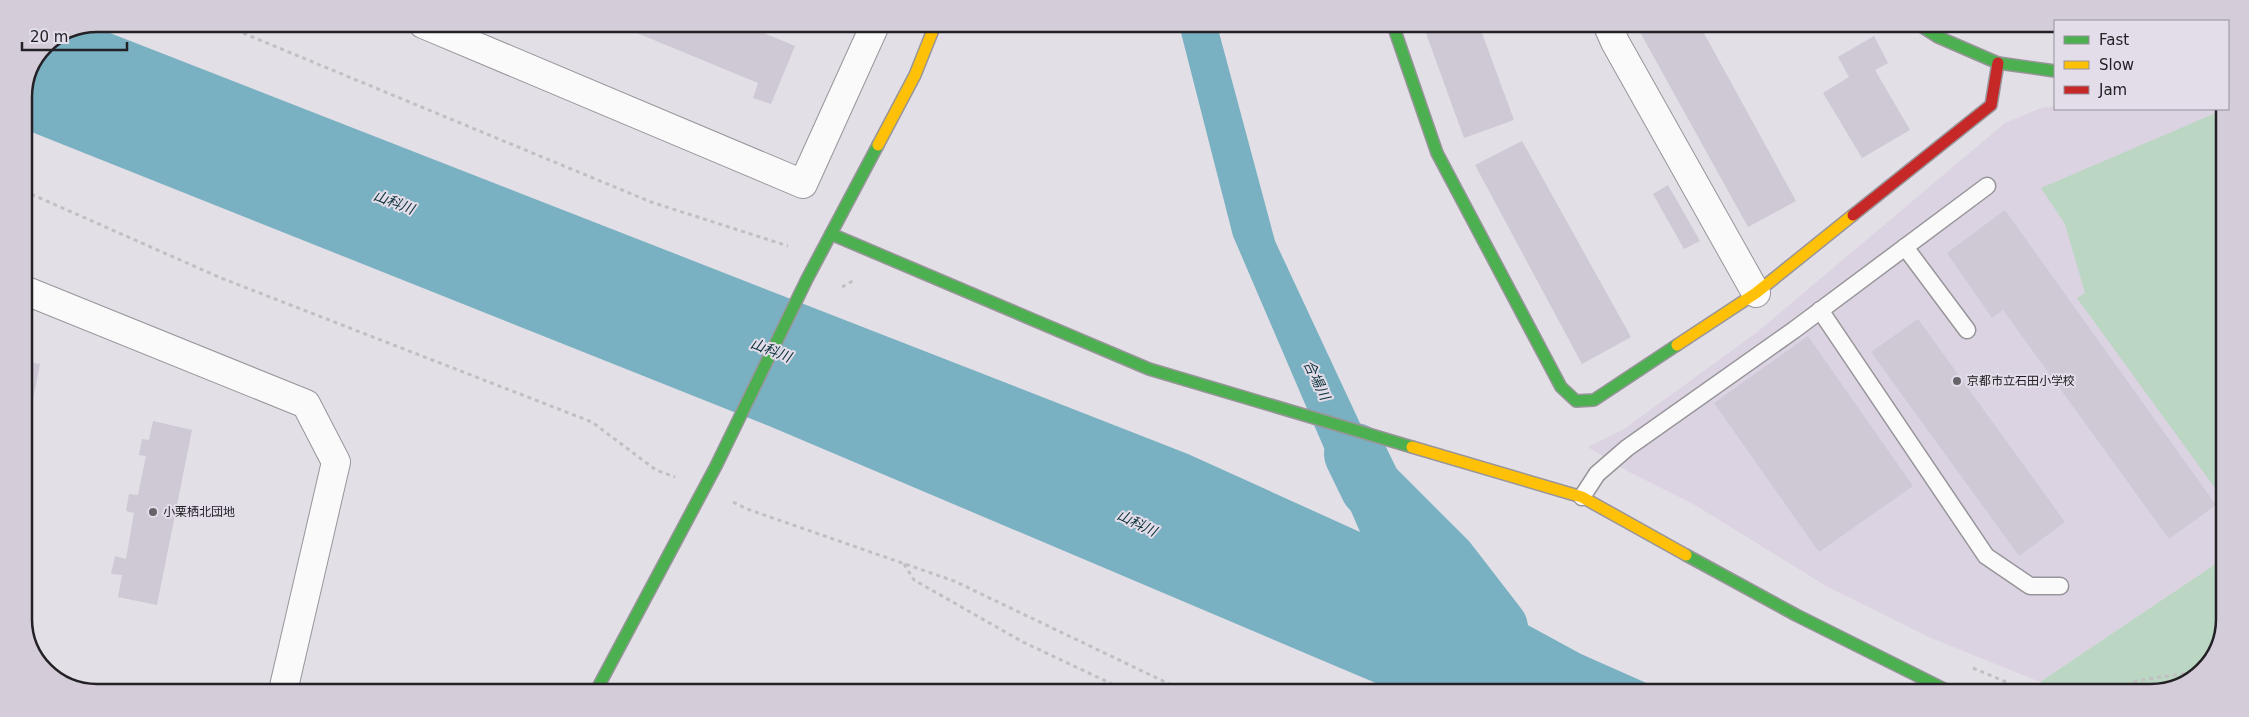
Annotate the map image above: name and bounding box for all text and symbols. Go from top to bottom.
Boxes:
scale bar [22,20,128,52]
legend [2054,20,2229,110]
text: 20 m [30,28,68,46]
text: Fast [2099,31,2129,49]
text: Slow [2099,56,2134,74]
text: Jam [2098,81,2127,99]
water label: 山科川 [372,187,418,218]
water label: 山科川 [749,335,795,366]
water label: 合場川 [1301,358,1334,404]
place label: 京都市立石田小学校 [1967,374,2075,388]
marker: 京都市立石田小学校 [1951,375,1963,387]
place label: 小栗栖北団地 [163,505,235,519]
marker: 小栗栖北団地 [147,506,159,518]
water label: 山科川 [1115,507,1161,540]

